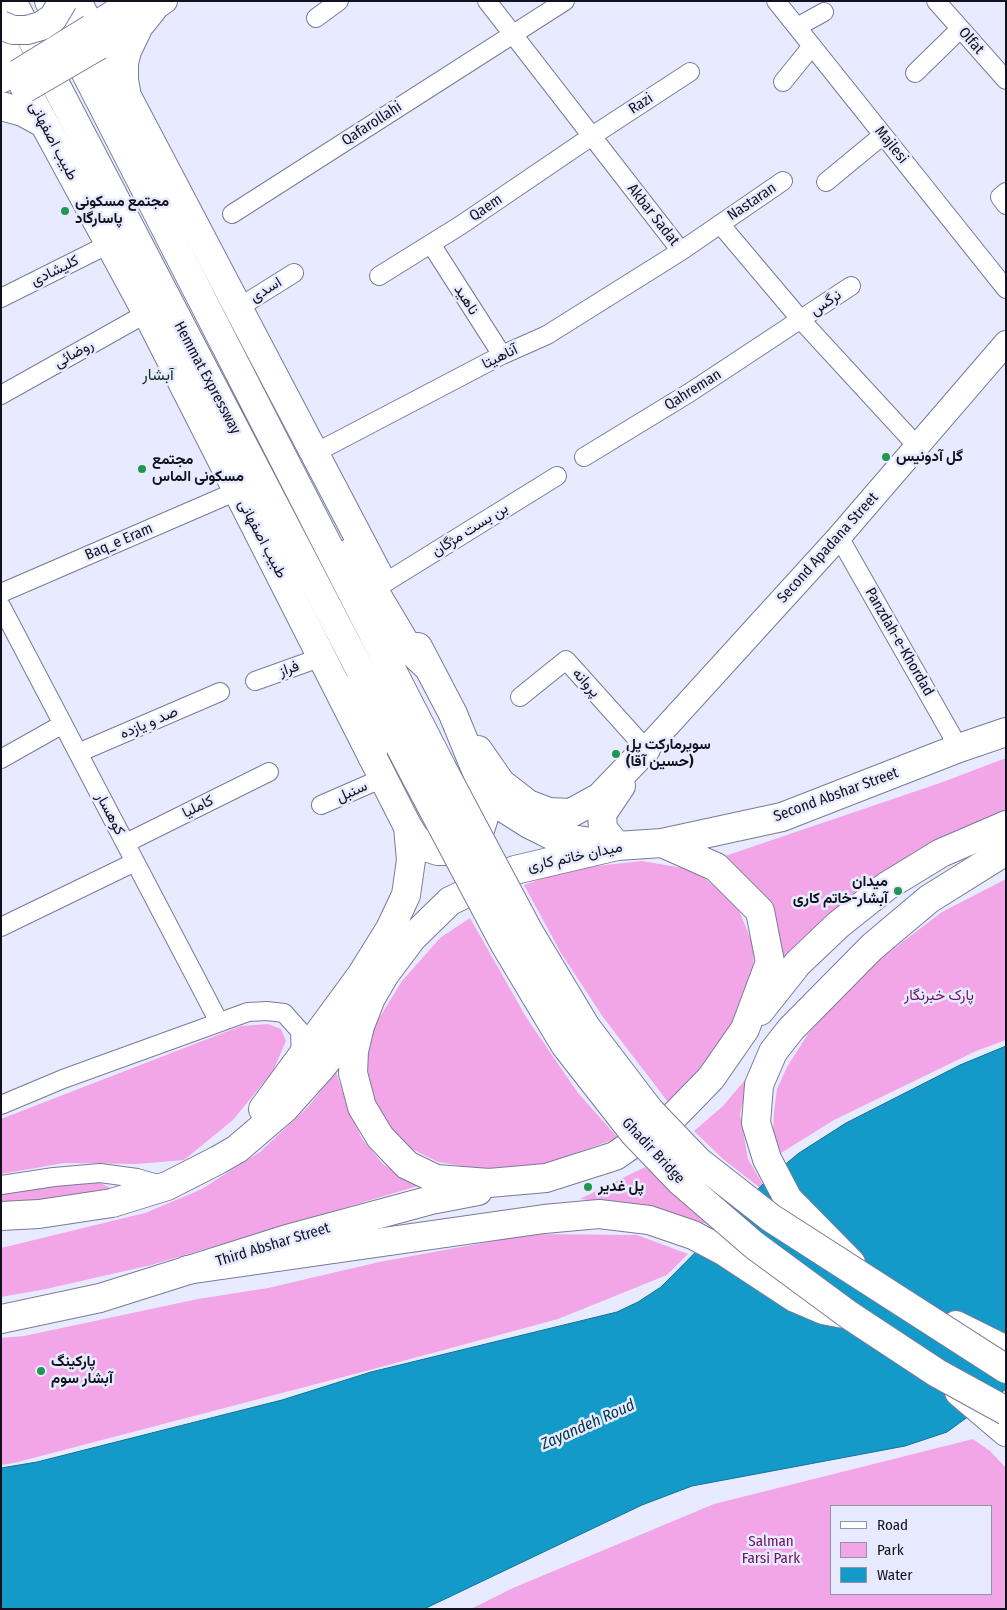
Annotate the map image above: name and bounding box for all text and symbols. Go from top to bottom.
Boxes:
street label: Olfat [954,24,988,58]
street label: Razi [626,90,656,118]
street label: طبیب اصفهانی [25,98,81,184]
street label: Qafarollahi [339,98,405,150]
street label: Majlesi [870,123,912,167]
street label: Nastaran [724,179,780,225]
street label: Akbar Sadat [623,180,683,250]
street label: Qaem [466,191,506,225]
place label: مجتمع مسکونی پاسارگاد [75,193,169,228]
marker: مجتمع مسکونی پاسارگاد [59,205,71,217]
street label: کلیشادی [28,252,82,290]
street label: اسدی [247,273,285,307]
street label: ناهید [450,282,482,318]
street label: نرگس [807,286,845,320]
street label: Hemmat Expressway [170,319,244,437]
street label: روضائی [51,336,97,372]
street label: آناهیتا [479,341,521,373]
district label: آبشار [142,366,174,386]
street label: Qahreman [661,366,725,414]
place label: گل آدونیس [896,448,963,466]
place label: مجتمع مسکونی الماس [152,451,244,486]
marker: گل آدونیس [880,451,892,463]
marker: مجتمع مسکونی الماس [136,463,148,475]
street label: Second Apadana Street [774,489,882,607]
street label: طبیب اصفهانی [234,496,290,582]
street label: بن بست مژگان [428,499,512,561]
street label: Baq_e Eram [82,520,156,564]
street label: Panzdah-e-Khordad [861,585,937,699]
street label: فراز [277,657,301,681]
street label: پروانه [568,665,604,701]
street label: صد و یازده [117,703,181,743]
place label: سوپرمارکت پل (حسین آقا) [626,736,711,771]
marker: سوپرمارکت پل (حسین آقا) [610,748,622,760]
street label: Second Abshar Street [771,764,901,826]
street label: سنبل [334,777,370,807]
street label: کوهسار [91,790,129,838]
street label: کاملیا [179,792,217,822]
street label: میدان خاتم کاری [526,838,624,876]
place label: میدان آبشار-خاتم کاری [793,873,888,908]
marker: میدان آبشار-خاتم کاری [892,885,904,897]
park label: پارک خبرنگار [904,987,974,1005]
street label: Ghadir Bridge [618,1114,688,1188]
place label: پل غدیر [598,1178,644,1196]
marker: پل غدیر [582,1181,594,1193]
street label: Third Abshar Street [214,1219,332,1271]
place label: پارکینگ آبشار سوم [51,1353,113,1388]
marker: پارکینگ آبشار سوم [35,1365,47,1377]
water label: Zayandeh Roud [538,1396,638,1454]
legend [830,1505,992,1595]
text: Road [877,1516,908,1534]
park label: Salman Farsi Park [742,1533,800,1568]
text: Park [877,1541,904,1559]
text: Water [877,1566,912,1584]

